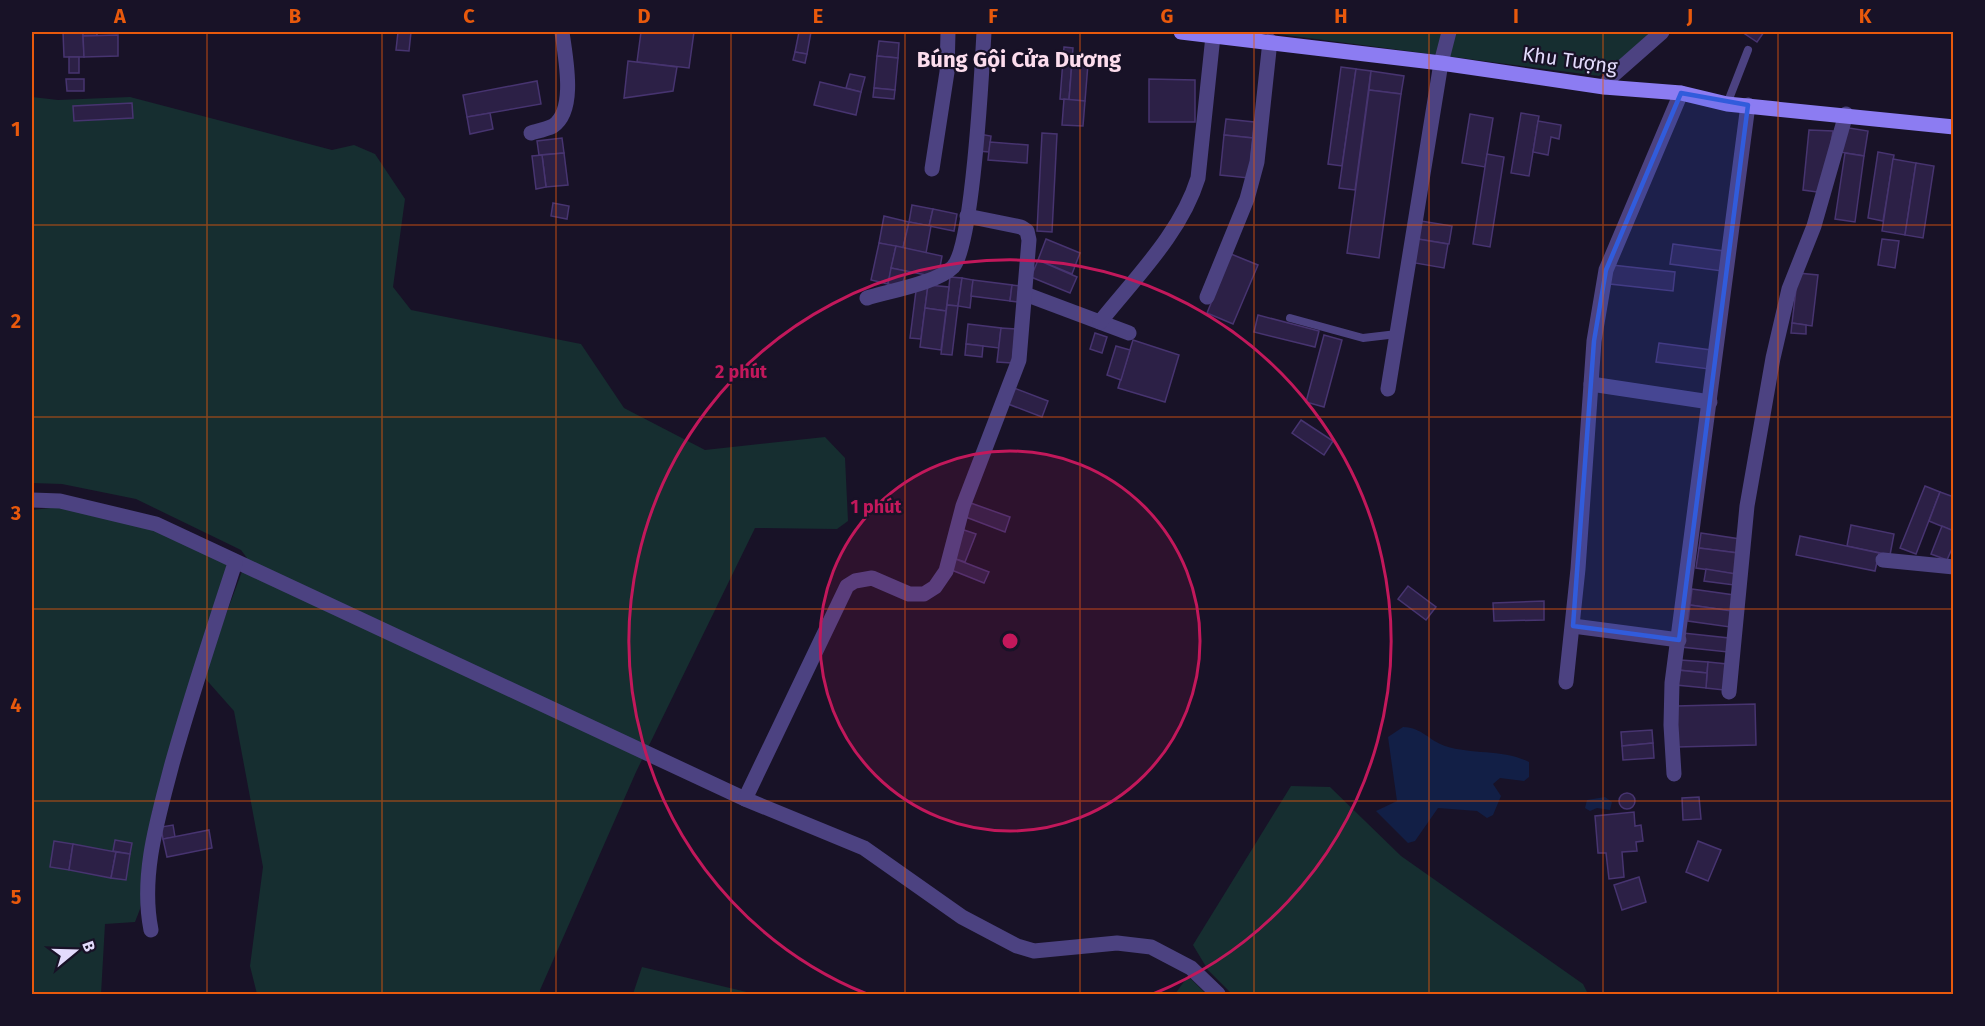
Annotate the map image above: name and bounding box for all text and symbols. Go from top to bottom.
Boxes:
text: A [113,4,127,28]
text: B [289,4,301,28]
text: C [463,4,475,28]
text: D [637,4,651,28]
text: E [813,4,823,28]
text: F [988,4,998,28]
text: G [1161,4,1173,28]
text: H [1334,4,1348,28]
text: I [1513,4,1519,28]
text: J [1686,4,1693,28]
text: K [1859,4,1872,28]
street label: Khu Tượng [1521,41,1620,79]
district label: Búng Gội Cửa Dương [917,46,1122,73]
text: 1 [11,117,21,141]
text: 2 [11,309,21,333]
text: 2 phút [715,361,768,383]
text: 1 phút [851,496,903,518]
text: 3 [10,501,21,525]
centre of rings [1000,631,1020,651]
text: 4 [10,693,22,717]
text: 5 [11,885,22,909]
north arrow [45,921,105,981]
text: B [78,939,99,954]

